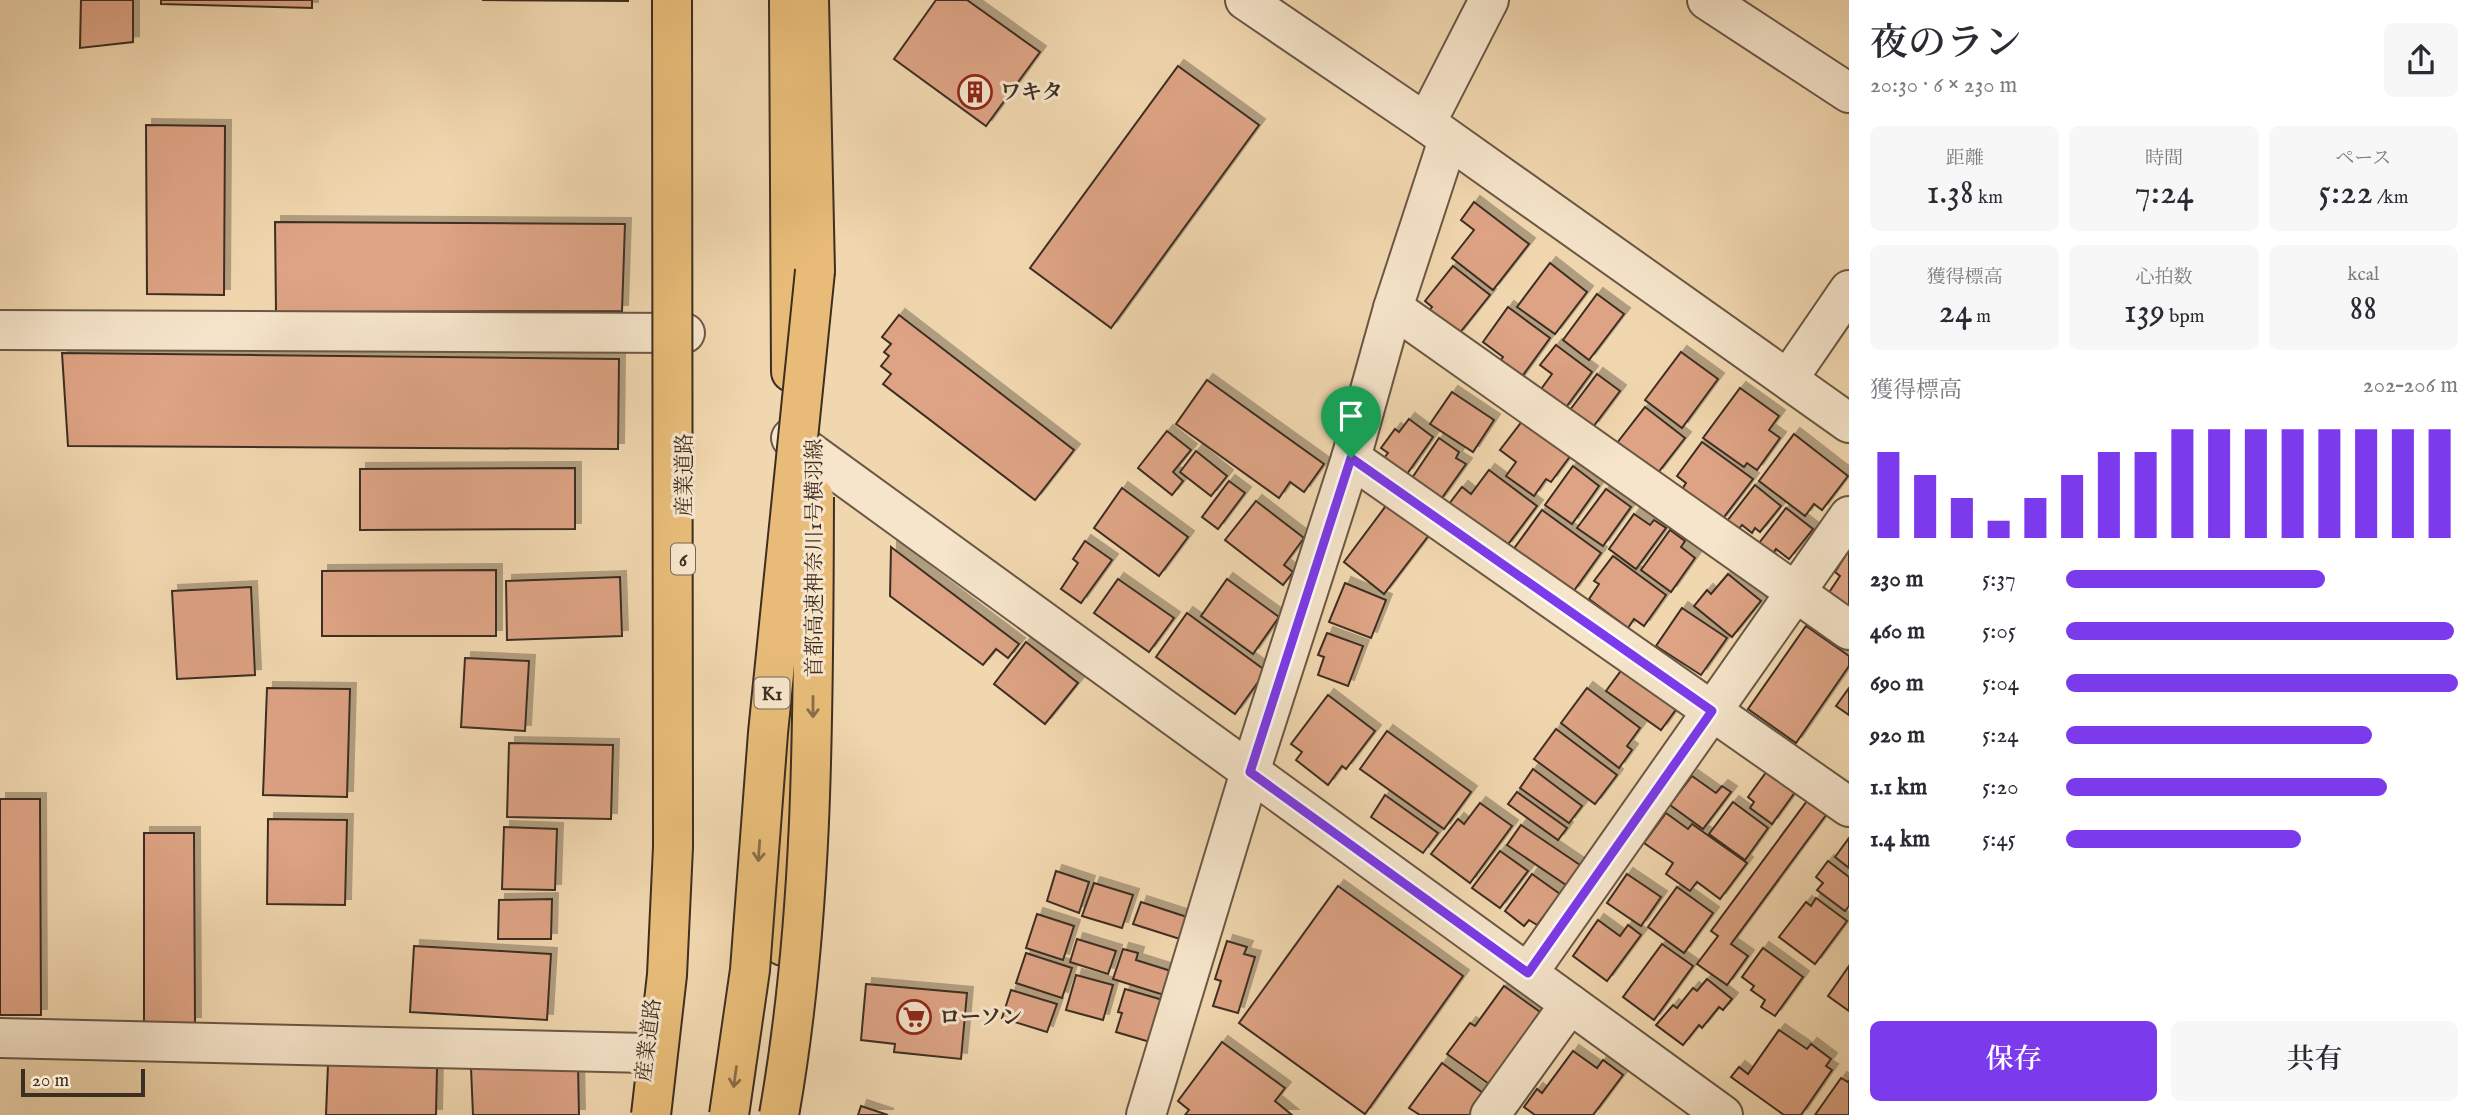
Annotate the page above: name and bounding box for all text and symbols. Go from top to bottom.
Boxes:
text: 夜のラン [1870,21,2022,69]
button: share [2384,23,2458,97]
text: 20:30 · 6 × 230 m [1870,71,2017,100]
building icon: ワキタ [956,73,994,111]
place label: ワキタ [1000,80,1063,107]
text: 距離 [1946,147,1984,171]
text: 時間 [2145,147,2183,171]
text: ペース [2335,147,2391,171]
text: 1.38 [1926,171,1974,216]
text: 7:24 [2134,171,2194,216]
text: 5:22 [2318,171,2373,216]
text: km [1974,186,2003,210]
text: /km [2373,186,2408,210]
text: kcal [2347,263,2379,287]
text: 獲得標高 [1927,266,2003,290]
text: 心拍数 [2135,266,2193,290]
text: 88 [2350,287,2377,332]
text: 24 [1938,290,1972,335]
text: 139 [2124,290,2165,335]
text: m [1972,305,1991,329]
text: bpm [2165,305,2204,329]
text: 202–206 m [2363,371,2458,400]
text: 獲得標高 [1870,376,1962,405]
pin [1321,386,1381,458]
icon: arrive [1332,397,1370,435]
street label: 産業道路 [672,433,699,517]
street label: 首都高速神奈川1号横羽線 [802,439,829,677]
road number: 6 [671,544,695,574]
text: 230 m [1870,565,1923,594]
text: 5:37 [1982,565,2016,594]
text: 460 m [1870,617,1925,646]
text: 5:05 [1982,617,2016,646]
text: 690 m [1870,669,1924,698]
text: 5:04 [1982,669,2019,698]
road number: K1 [754,678,790,708]
one-way arrow [806,695,820,718]
text: 920 m [1870,721,1925,750]
text: 5:24 [1982,721,2018,750]
text: 1.1 km [1870,773,1927,802]
text: 5:20 [1982,773,2019,802]
text: 1.4 km [1870,825,1930,854]
text: 5:45 [1982,825,2016,854]
one-way arrow [752,840,765,862]
street label: 産業道路 [631,997,668,1084]
supermarket icon: ローソン [895,998,933,1036]
place label: ローソン [939,1005,1022,1032]
button: 保存 [1870,1021,2157,1101]
button: 共有 [2171,1021,2458,1101]
scale bar [21,1066,145,1098]
one-way arrow [728,1066,741,1088]
text: 20 m [32,1069,69,1093]

